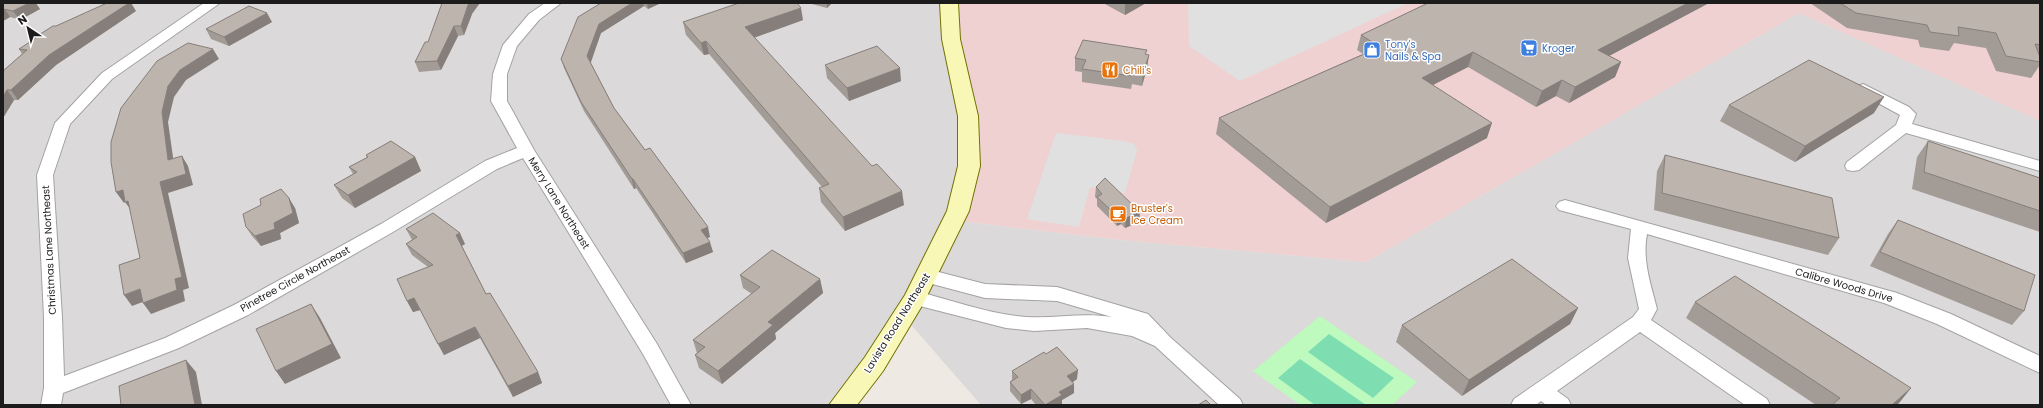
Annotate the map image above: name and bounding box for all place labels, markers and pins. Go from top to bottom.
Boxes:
place label: Tony's Nails & Spa [1385,37,1441,64]
supermarket icon: Kroger [1519,38,1539,58]
shop icon: Tony's Nails & Spa [1362,40,1382,60]
place label: Kroger [1542,41,1575,56]
restaurant icon: Chili's [1100,60,1120,80]
place label: Chili's [1123,63,1151,78]
place label: Bruster's Ice Cream [1131,201,1183,228]
cafe icon: Bruster's Ice Cream [1108,204,1128,224]

